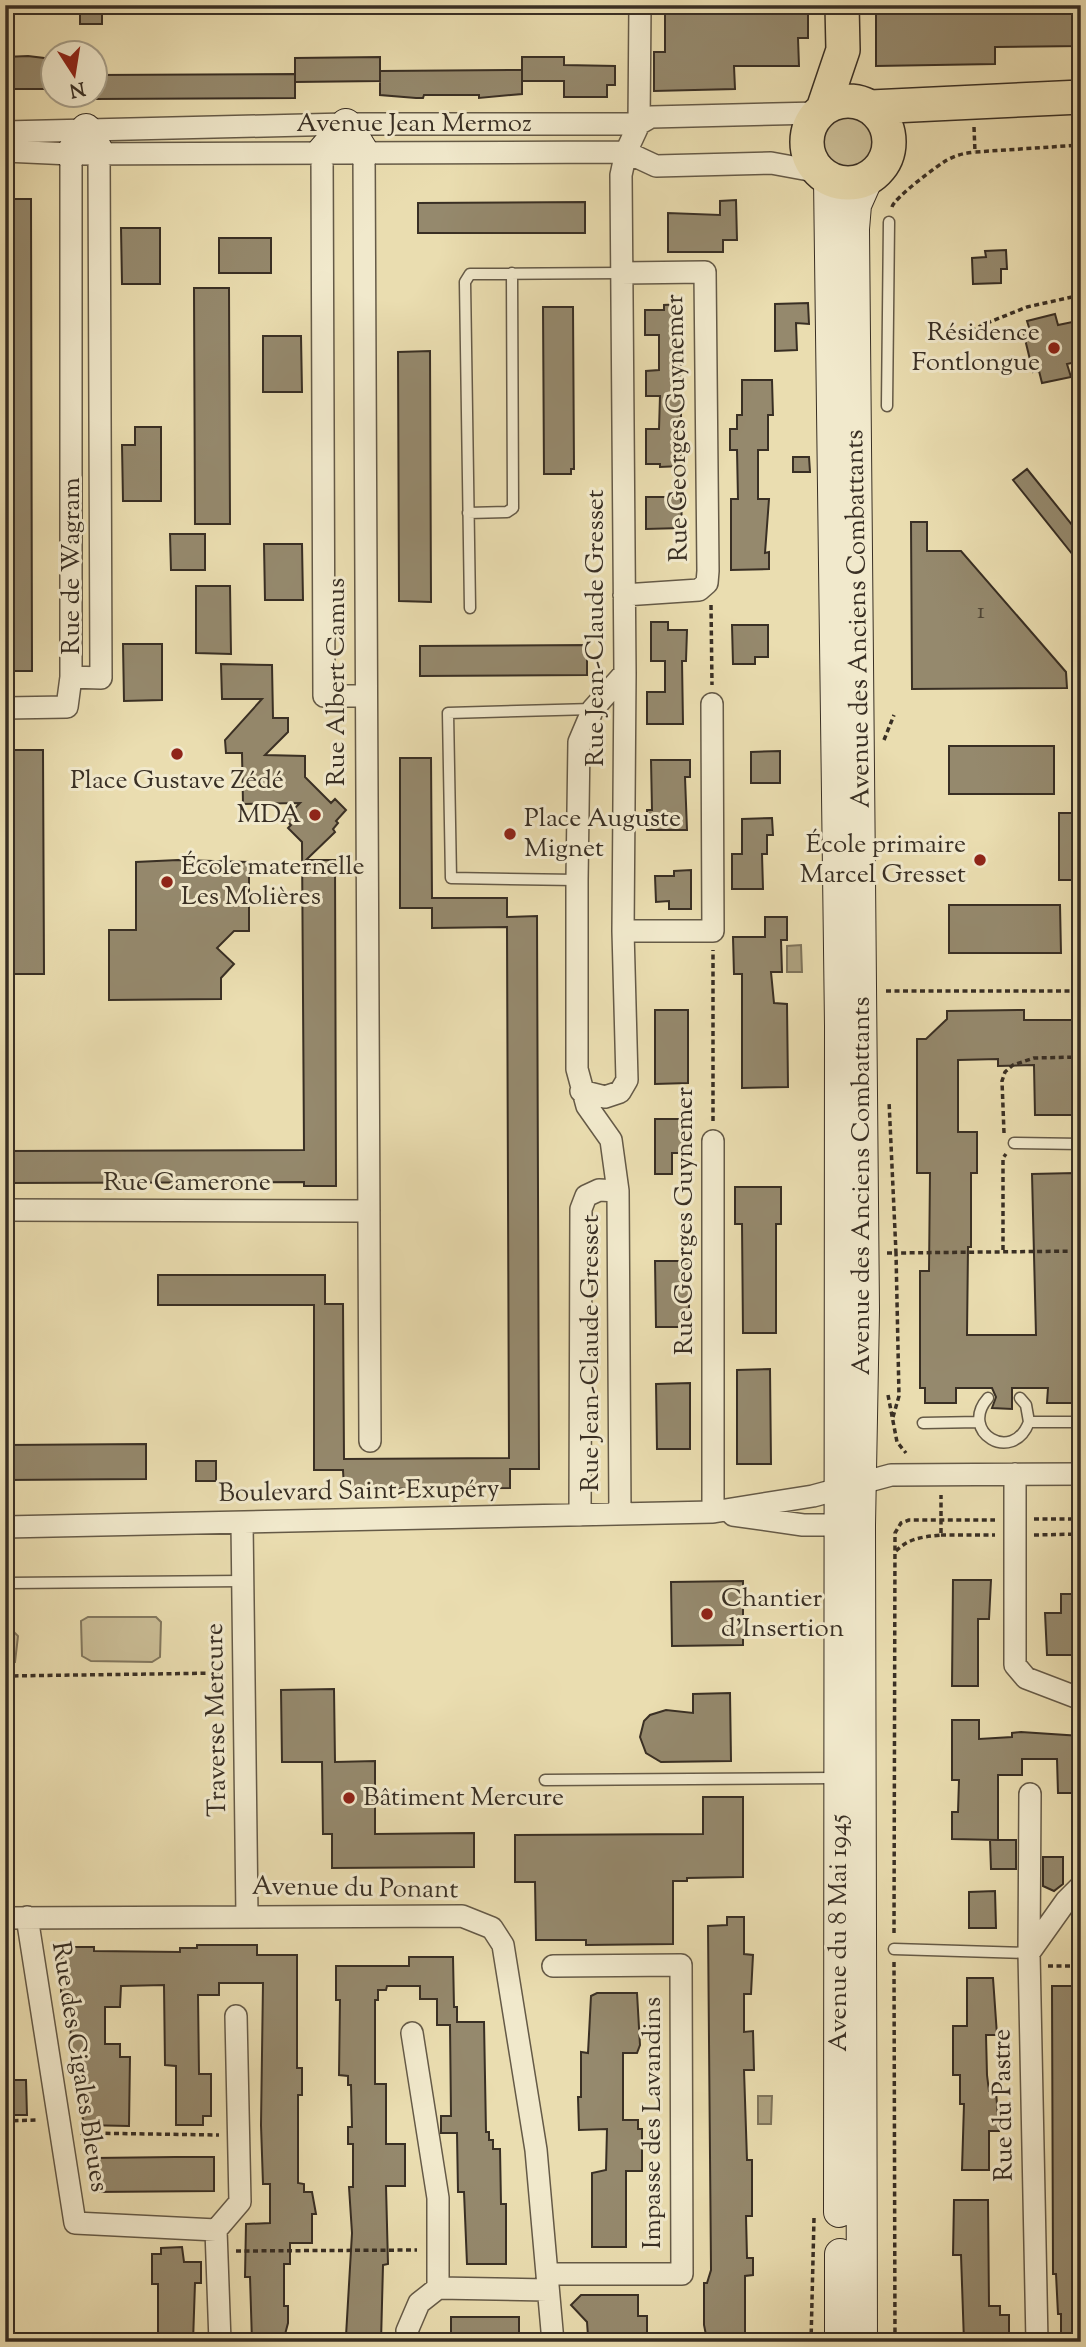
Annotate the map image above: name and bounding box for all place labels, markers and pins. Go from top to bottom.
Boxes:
place label: Résidence Fontlongue [912,315,1040,382]
marker: Résidence Fontlongue [1046,340,1062,356]
marker: Place Gustave Zédé [169,746,185,762]
place label: Place Gustave Zédé [70,763,284,800]
place label: MDA [237,797,301,834]
place label: Place Auguste Mignet [524,801,681,868]
marker: MDA [307,807,323,823]
marker: Place Auguste Mignet [502,826,518,842]
place label: École primaire Marcel Gresset [800,827,966,894]
place label: École maternelle Les Molières [181,849,365,916]
marker: École primaire Marcel Gresset [972,852,988,868]
marker: École maternelle Les Molières [159,874,175,890]
place label: Chantier d'Insertion [721,1581,844,1648]
marker: Chantier d'Insertion [699,1606,715,1622]
place label: Bâtiment Mercure [363,1780,564,1817]
marker: Bâtiment Mercure [341,1790,357,1806]

